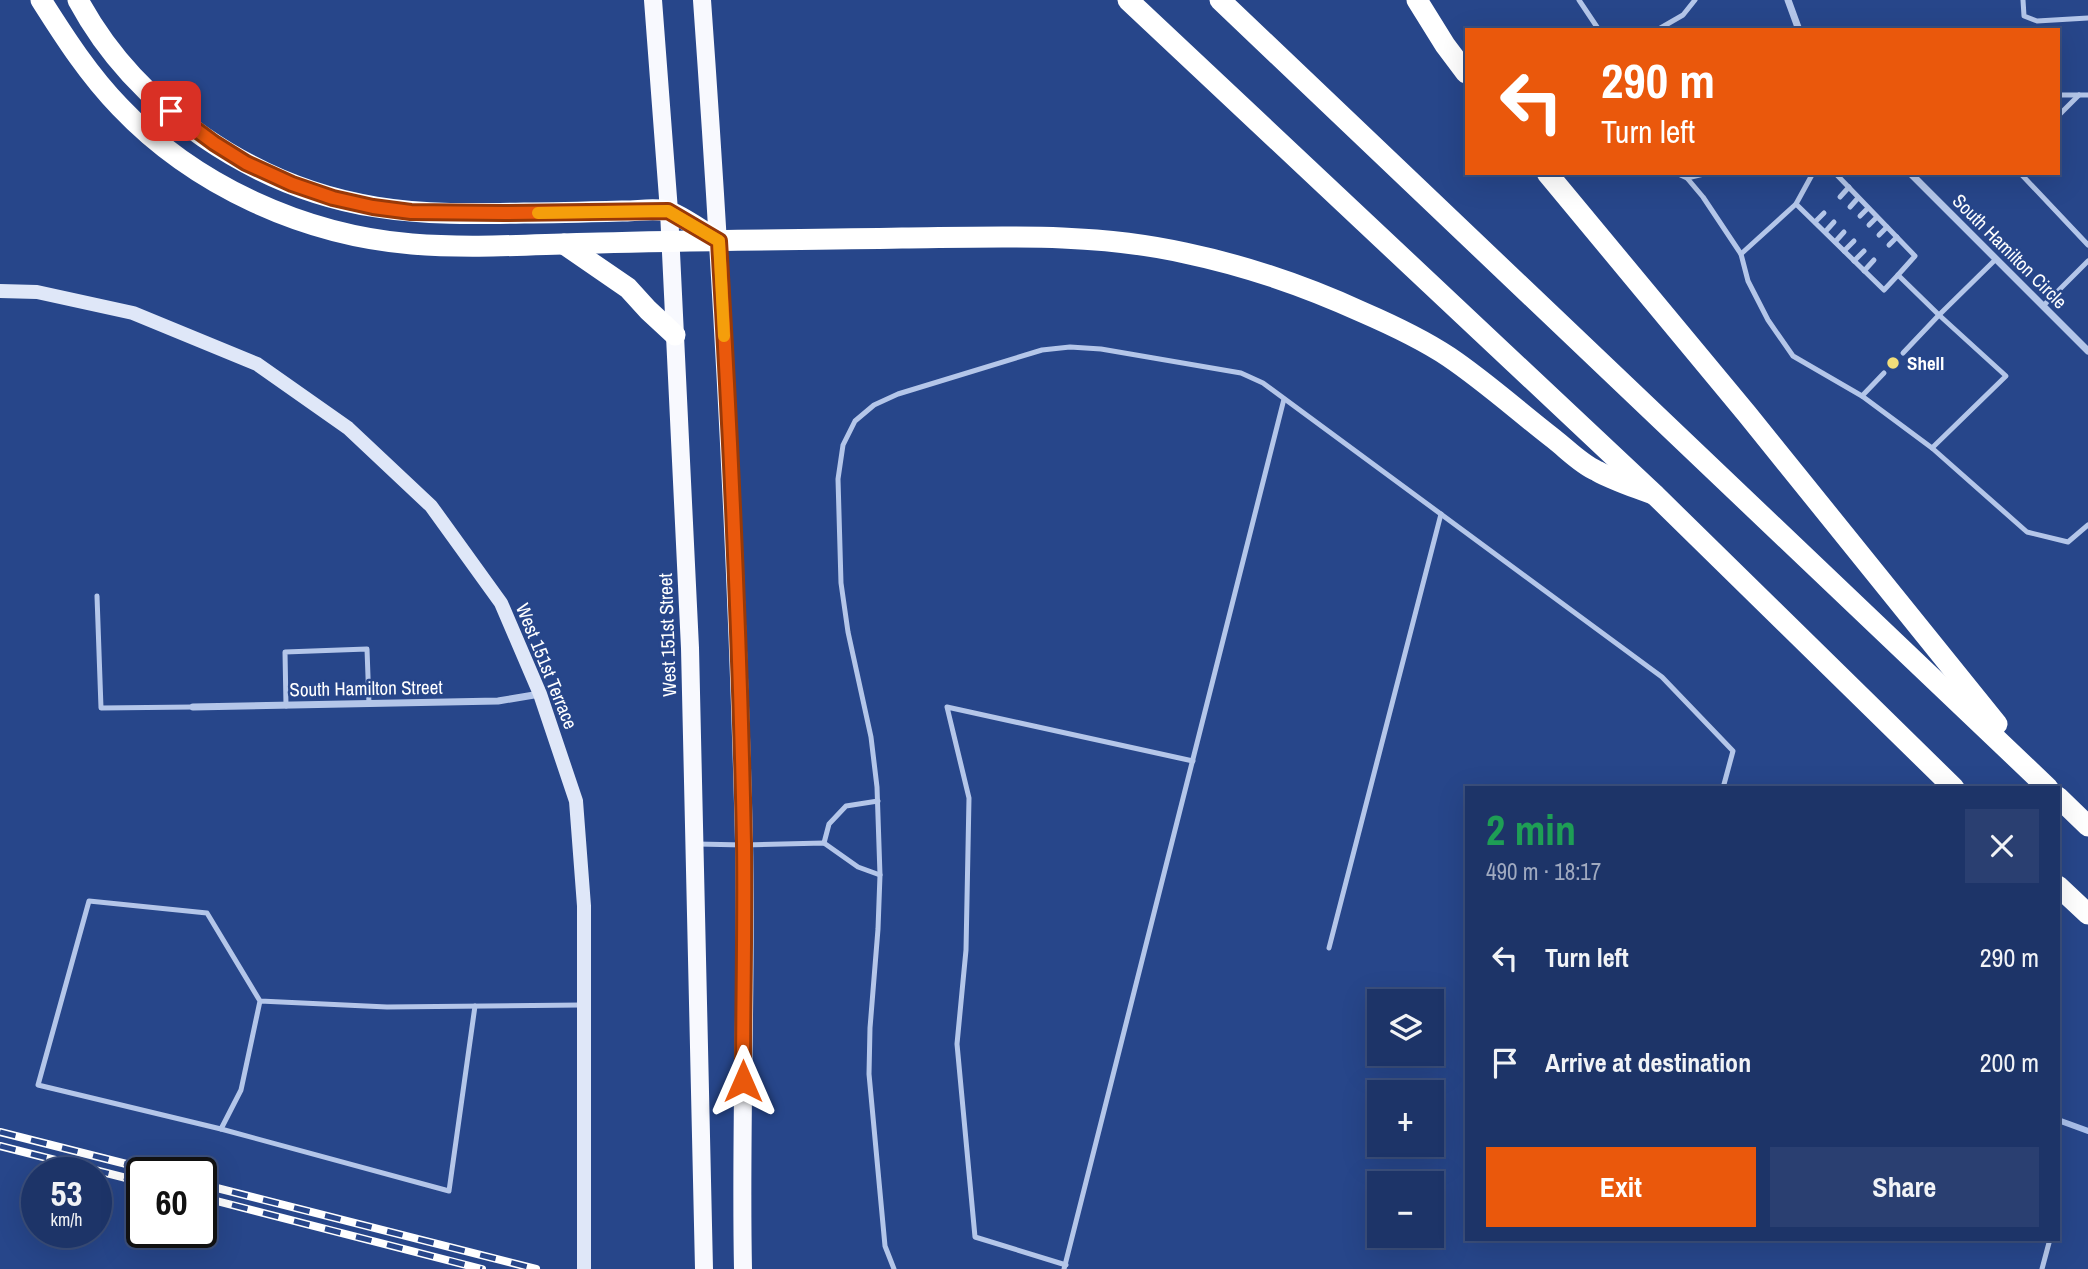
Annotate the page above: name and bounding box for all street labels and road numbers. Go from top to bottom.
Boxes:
street label: South Hamilton Circle [1947,188,2073,314]
street label: West 151st Street [652,572,682,697]
street label: West 151st Terrace [510,599,584,733]
street label: South Hamilton Street [289,674,444,702]

